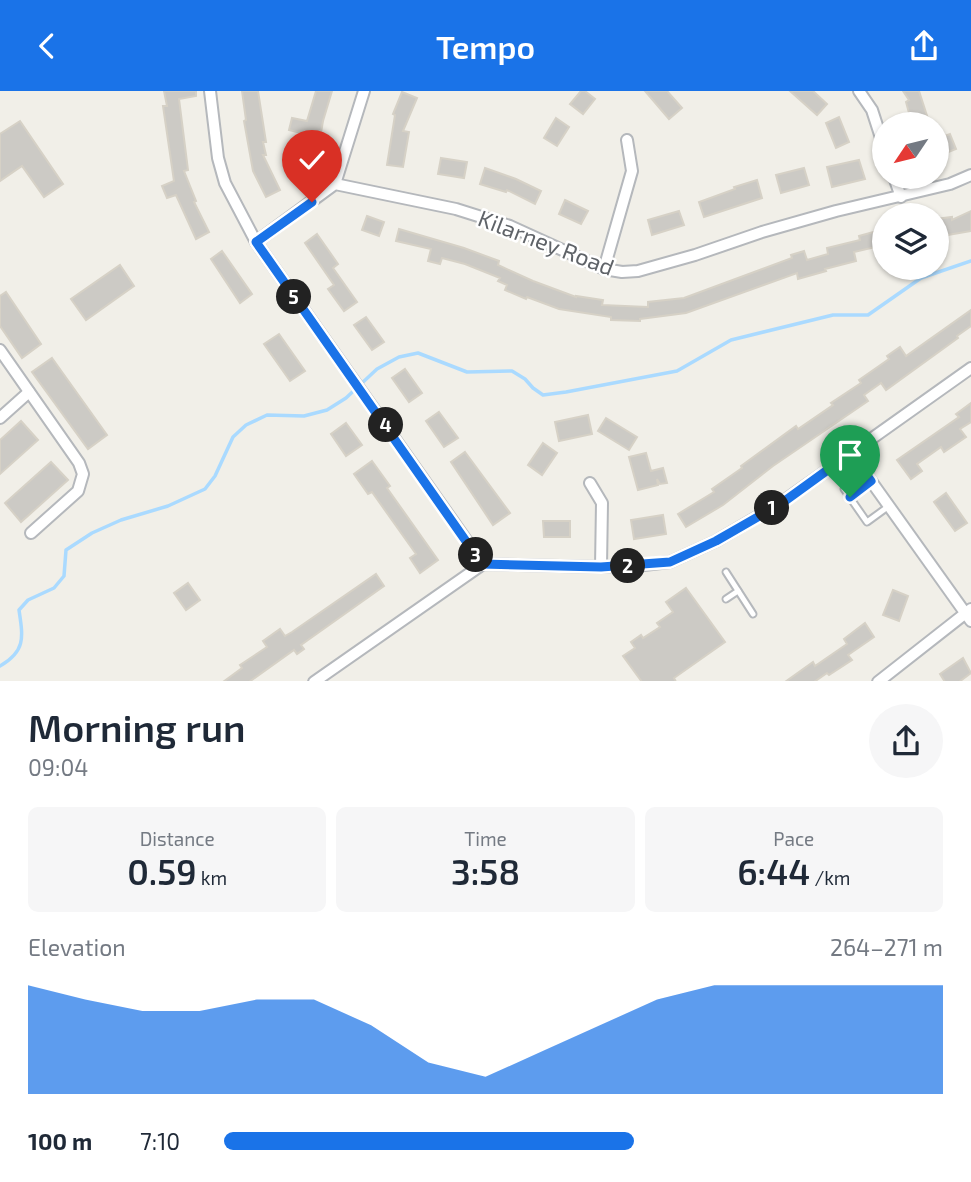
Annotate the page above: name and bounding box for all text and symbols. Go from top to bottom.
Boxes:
icon: back [28,27,66,65]
text: Tempo [436,27,535,65]
icon: share [905,27,943,65]
north arrow [872,112,948,189]
map controls [872,112,949,280]
pin [282,130,342,202]
icon: check [293,141,331,179]
street label: Kilarney Road [474,203,618,281]
button: layers [872,203,949,280]
pin: 5 [276,279,312,315]
text: 5 [288,285,299,308]
pin: 4 [368,407,404,443]
text: 4 [379,413,392,436]
pin [820,425,880,497]
icon: arrive [831,436,869,474]
pin: 1 [754,491,790,525]
text: 1 [767,496,776,519]
pin: 3 [458,538,494,573]
text: 3 [470,543,481,566]
pin: 2 [610,549,646,583]
text: 2 [622,554,633,577]
text: Morning run [28,704,246,750]
button: share [869,704,943,778]
text: 09:04 [28,753,88,781]
text: Distance [140,827,215,850]
text: Time [464,827,507,850]
text: Pace [773,827,814,850]
text: 0.59 [127,850,197,892]
text: 3:58 [451,850,520,892]
text: 6:44 [737,850,810,892]
text: km [197,866,227,889]
text: /km [810,866,851,889]
text: Elevation [28,933,126,961]
text: 264–271 m [830,933,943,961]
text: 100 m [28,1127,92,1155]
text: 7:10 [140,1127,180,1155]

